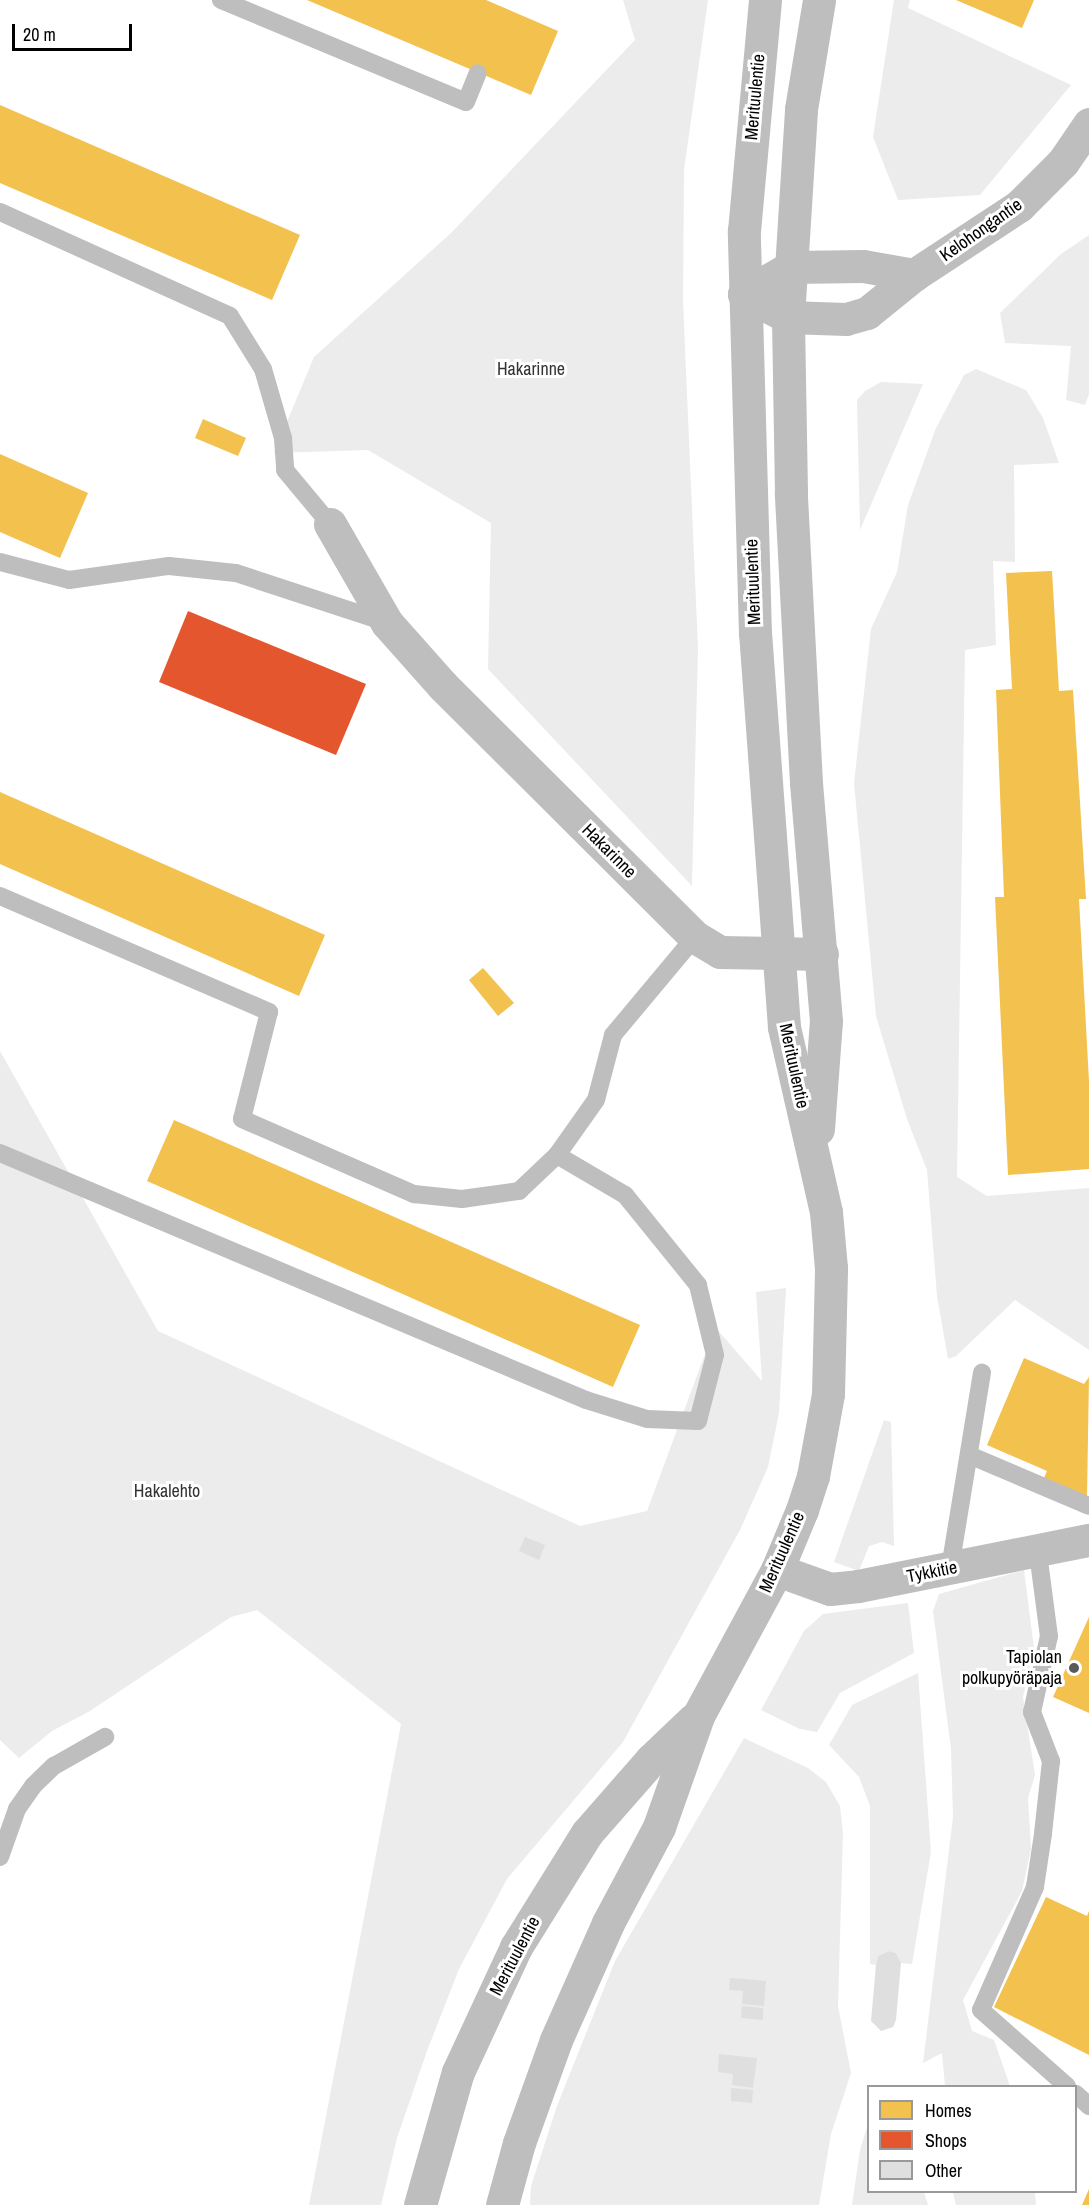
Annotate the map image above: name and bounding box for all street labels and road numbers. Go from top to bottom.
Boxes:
street label: Merituulentie [740,53,770,141]
street label: Kelohongantie [936,194,1026,266]
street label: Merituulentie [741,539,765,625]
street label: Hakarinne [577,819,641,883]
street label: Merituulentie [774,1022,814,1110]
street label: Merituulentie [755,1508,809,1596]
street label: Tykkitie [905,1557,959,1587]
street label: Merituulentie [485,1913,545,1999]

